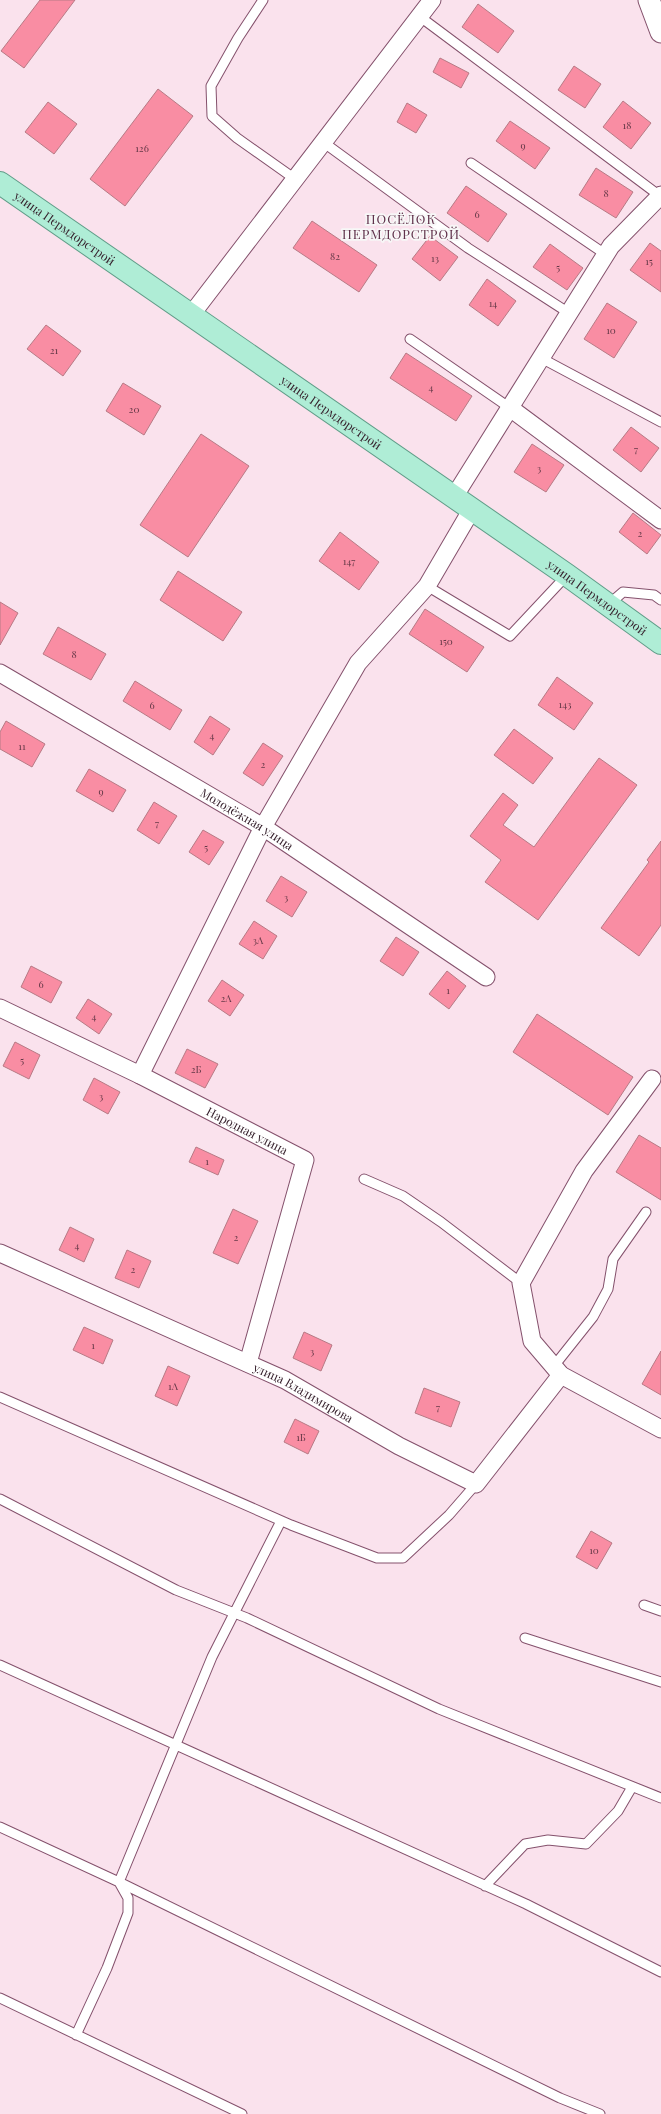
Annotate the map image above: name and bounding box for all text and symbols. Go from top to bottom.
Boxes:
house number: 18 [623,118,631,132]
house number: 9 [520,138,526,152]
house number: 126 [135,141,149,155]
house number: 8 [603,186,609,200]
street label: улица Пермдорстрой [11,187,119,269]
house number: 6 [474,207,480,221]
district label: ПОСЁЛОК ПЕРМДОРСТРОЙ [342,210,460,242]
house number: 82 [330,249,340,263]
house number: 13 [431,251,440,265]
house number: 15 [645,254,653,268]
house number: 5 [556,260,560,274]
house number: 14 [489,296,497,310]
house number: 10 [606,323,616,337]
house number: 21 [50,343,59,357]
street label: улица Пермдорстрой [277,371,386,453]
house number: 4 [429,380,434,394]
house number: 20 [129,402,139,416]
house number: 7 [634,442,638,456]
house number: 3 [537,461,542,475]
house number: 2 [638,526,643,540]
house number: 147 [343,554,355,568]
street label: улица Пермдорстрой [544,555,651,639]
house number: 150 [439,634,453,648]
house number: 8 [71,647,77,661]
house number: 143 [559,697,572,711]
house number: 6 [149,698,155,712]
house number: 4 [210,728,215,742]
house number: 11 [18,739,26,753]
house number: 2 [261,757,266,771]
house number: 9 [98,784,104,798]
street label: Молодёжная улица [198,784,297,853]
house number: 7 [155,816,159,830]
house number: 5 [204,840,208,854]
house number: 3 [284,890,289,904]
house number: 3А [253,933,264,947]
house number: 6 [38,977,44,991]
house number: 1 [446,983,450,997]
house number: 2А [220,991,232,1005]
house number: 4 [92,1009,97,1023]
house number: 5 [20,1053,24,1067]
house number: 2Б [191,1062,201,1076]
house number: 3 [99,1089,104,1103]
street label: Народная улица [204,1103,291,1158]
house number: 1 [205,1154,209,1168]
house number: 2 [234,1230,239,1244]
house number: 4 [75,1238,80,1252]
house number: 2 [131,1262,136,1276]
house number: 1 [91,1338,95,1352]
house number: 3 [310,1344,315,1358]
street label: улица Владимирова [250,1359,356,1426]
house number: 1А [168,1379,179,1393]
house number: 7 [436,1400,440,1414]
house number: 1Б [296,1430,306,1444]
house number: 10 [589,1543,599,1557]

